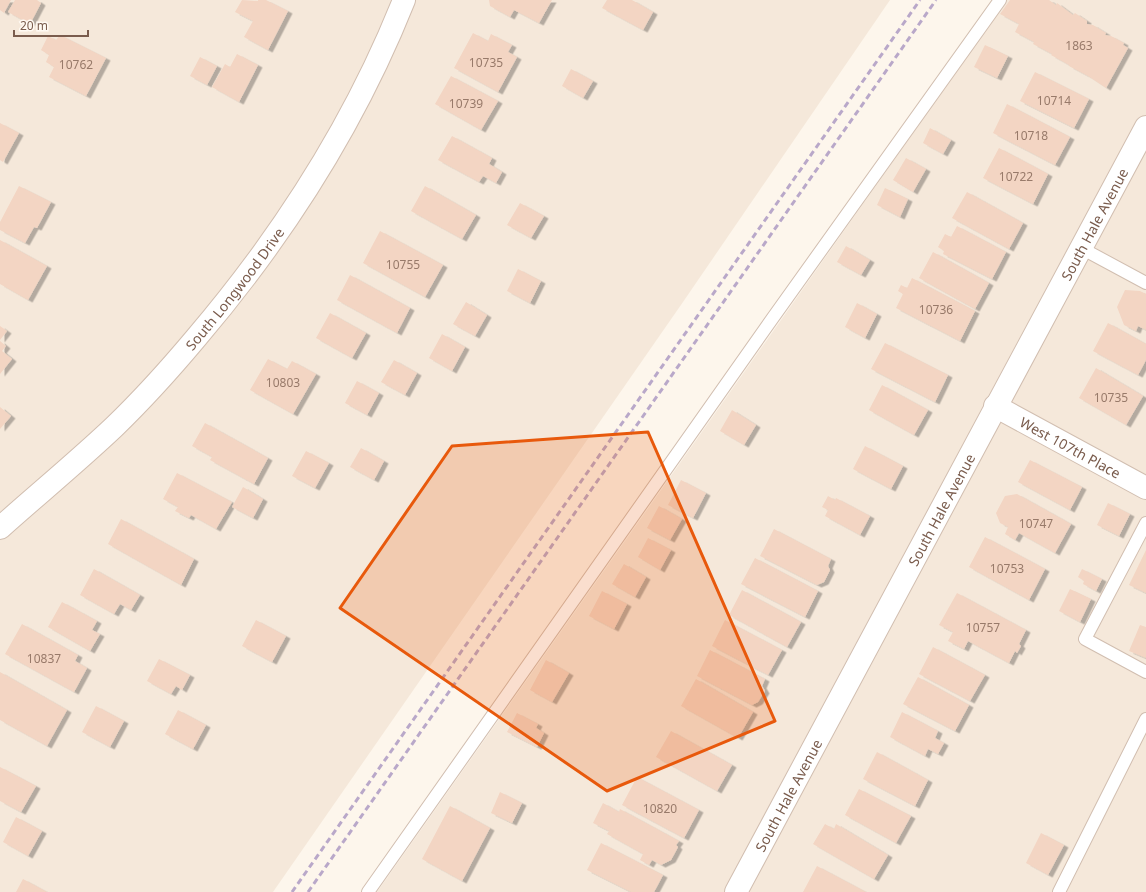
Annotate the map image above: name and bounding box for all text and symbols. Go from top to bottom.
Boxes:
scale bar [14,12,88,38]
text: 20 m [20,17,48,34]
house number: 1863 [1065,37,1093,54]
house number: 10735 [469,54,503,71]
house number: 10762 [59,56,93,73]
house number: 10714 [1037,92,1071,109]
house number: 10739 [449,95,483,112]
house number: 10718 [1014,127,1048,144]
street label: South Hale Avenue [1056,164,1132,283]
house number: 10722 [999,168,1033,185]
street label: South Longwood Drive [181,223,288,354]
house number: 10755 [386,256,420,273]
house number: 10736 [919,301,953,318]
house number: 10803 [266,374,300,391]
house number: 10735 [1094,389,1128,406]
street label: West 107th Place [1017,412,1124,482]
street label: South Hale Avenue [903,450,979,569]
house number: 10747 [1019,515,1053,532]
house number: 10753 [990,560,1024,577]
house number: 10757 [966,619,1000,636]
house number: 10837 [27,650,61,667]
street label: South Hale Avenue [750,735,826,855]
house number: 10820 [643,800,677,817]

